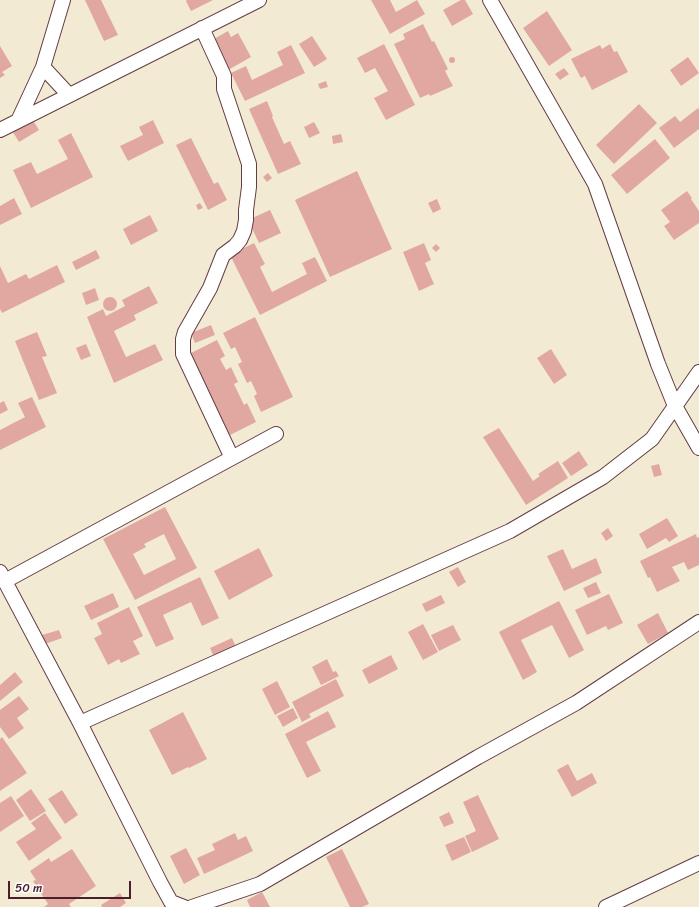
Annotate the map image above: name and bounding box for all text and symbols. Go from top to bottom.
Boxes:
scale bar [10,873,133,899]
text: 50 m [15,877,42,899]

